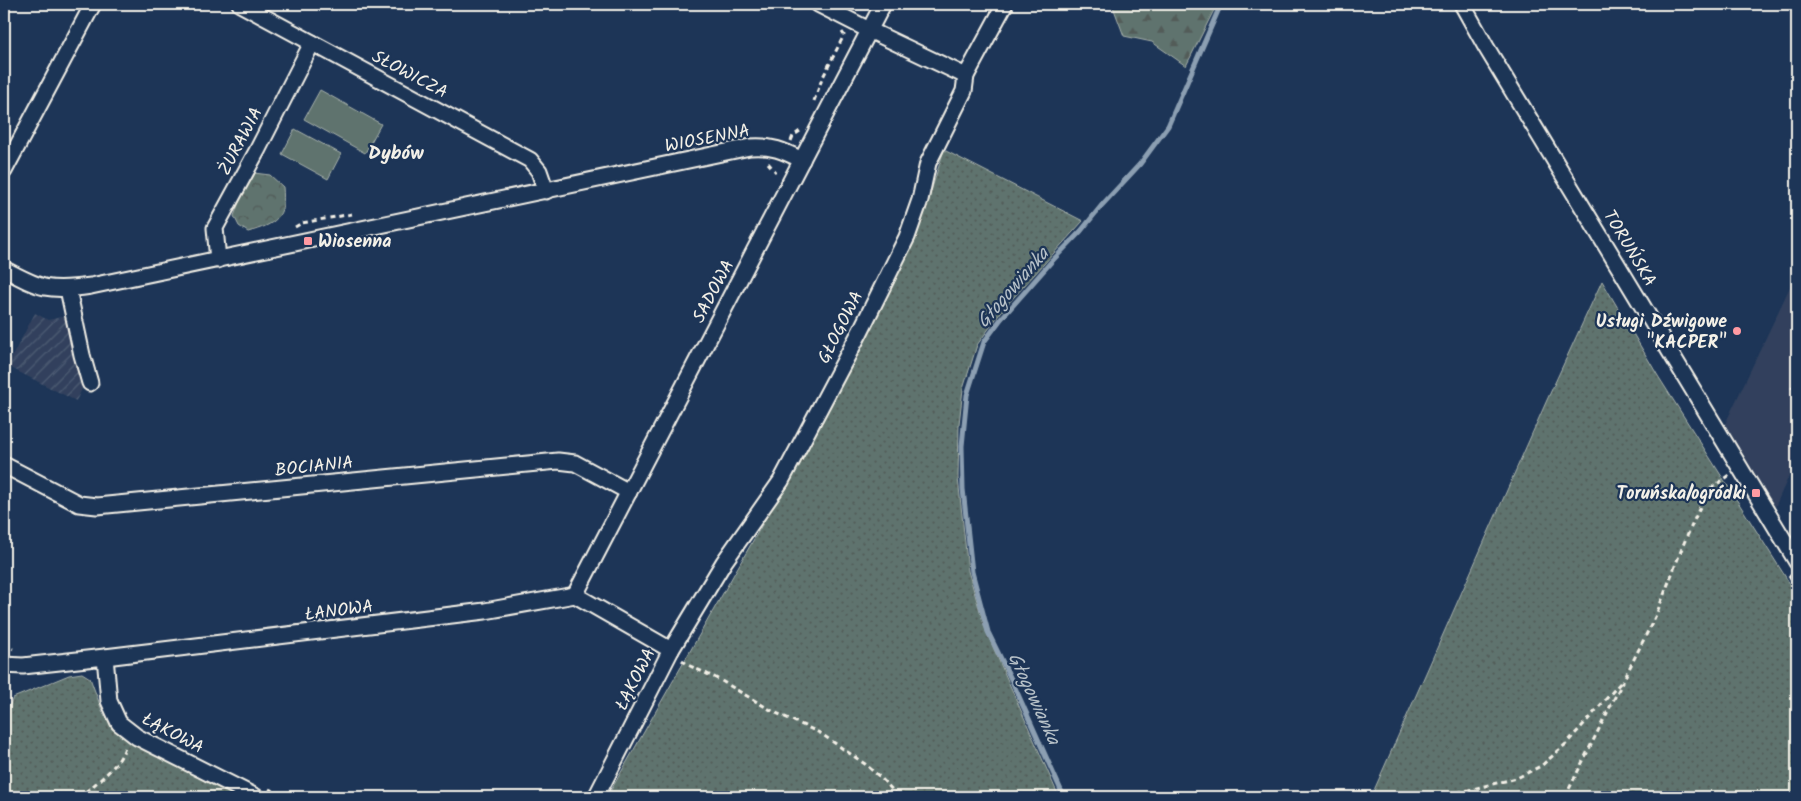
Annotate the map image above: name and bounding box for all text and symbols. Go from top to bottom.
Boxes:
street label: SŁOWICZA [366,43,453,107]
street label: ŻURAWIA [211,102,272,181]
street label: WIOSENNA [662,117,752,162]
district label: Dybów [368,139,424,169]
street label: TORUŃSKA [1594,205,1663,293]
place label: Wiosenna [318,228,391,257]
marker: Wiosenna [302,235,314,247]
water label: Głogowianka [970,240,1058,335]
street label: SADOWA [686,255,743,329]
street label: GŁOGOWA [811,286,872,369]
place label: Usługi Dźwigowe "KACPER" [1596,308,1727,358]
marker: Usługi Dźwigowe "KACPER" [1731,325,1743,337]
street label: BOCIANIA [274,449,355,486]
place label: Toruńska/ogródki [1616,480,1746,509]
marker: Toruńska/ogródki [1750,487,1762,499]
street label: ŁANOWA [303,593,375,630]
street label: ŁĄKOWA [608,643,664,716]
water label: Głogowianka [999,648,1068,751]
street label: ŁĄKOWA [136,706,209,763]

